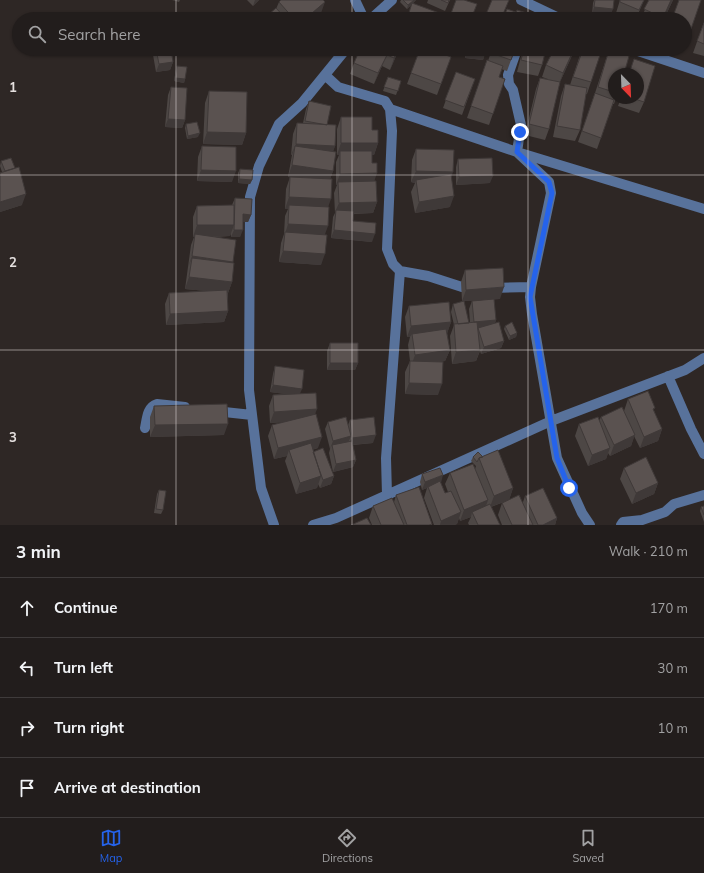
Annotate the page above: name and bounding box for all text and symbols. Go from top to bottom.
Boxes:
search box [12,12,692,56]
icon: search [26,23,48,45]
text: Search here [58,25,140,44]
north arrow [608,68,644,104]
text: 1 [9,79,17,95]
route end [511,123,529,141]
text: 2 [9,254,17,270]
text: 3 [9,429,17,445]
route start [560,479,578,497]
text: 3 min [16,541,61,562]
text: Walk · 210 m [609,543,688,559]
icon: ahead [16,597,38,619]
text: Continue [54,598,117,617]
text: 170 m [650,600,688,616]
icon: left [16,657,38,679]
text: Turn left [54,658,113,677]
text: 30 m [658,660,688,676]
icon: right [16,717,38,739]
text: Turn right [54,718,124,737]
text: 10 m [658,720,688,736]
icon: arrive [16,777,38,799]
text: Arrive at destination [54,778,201,797]
tab: Map [100,827,122,865]
tab: Directions [322,827,373,865]
tab: Saved [572,827,604,865]

